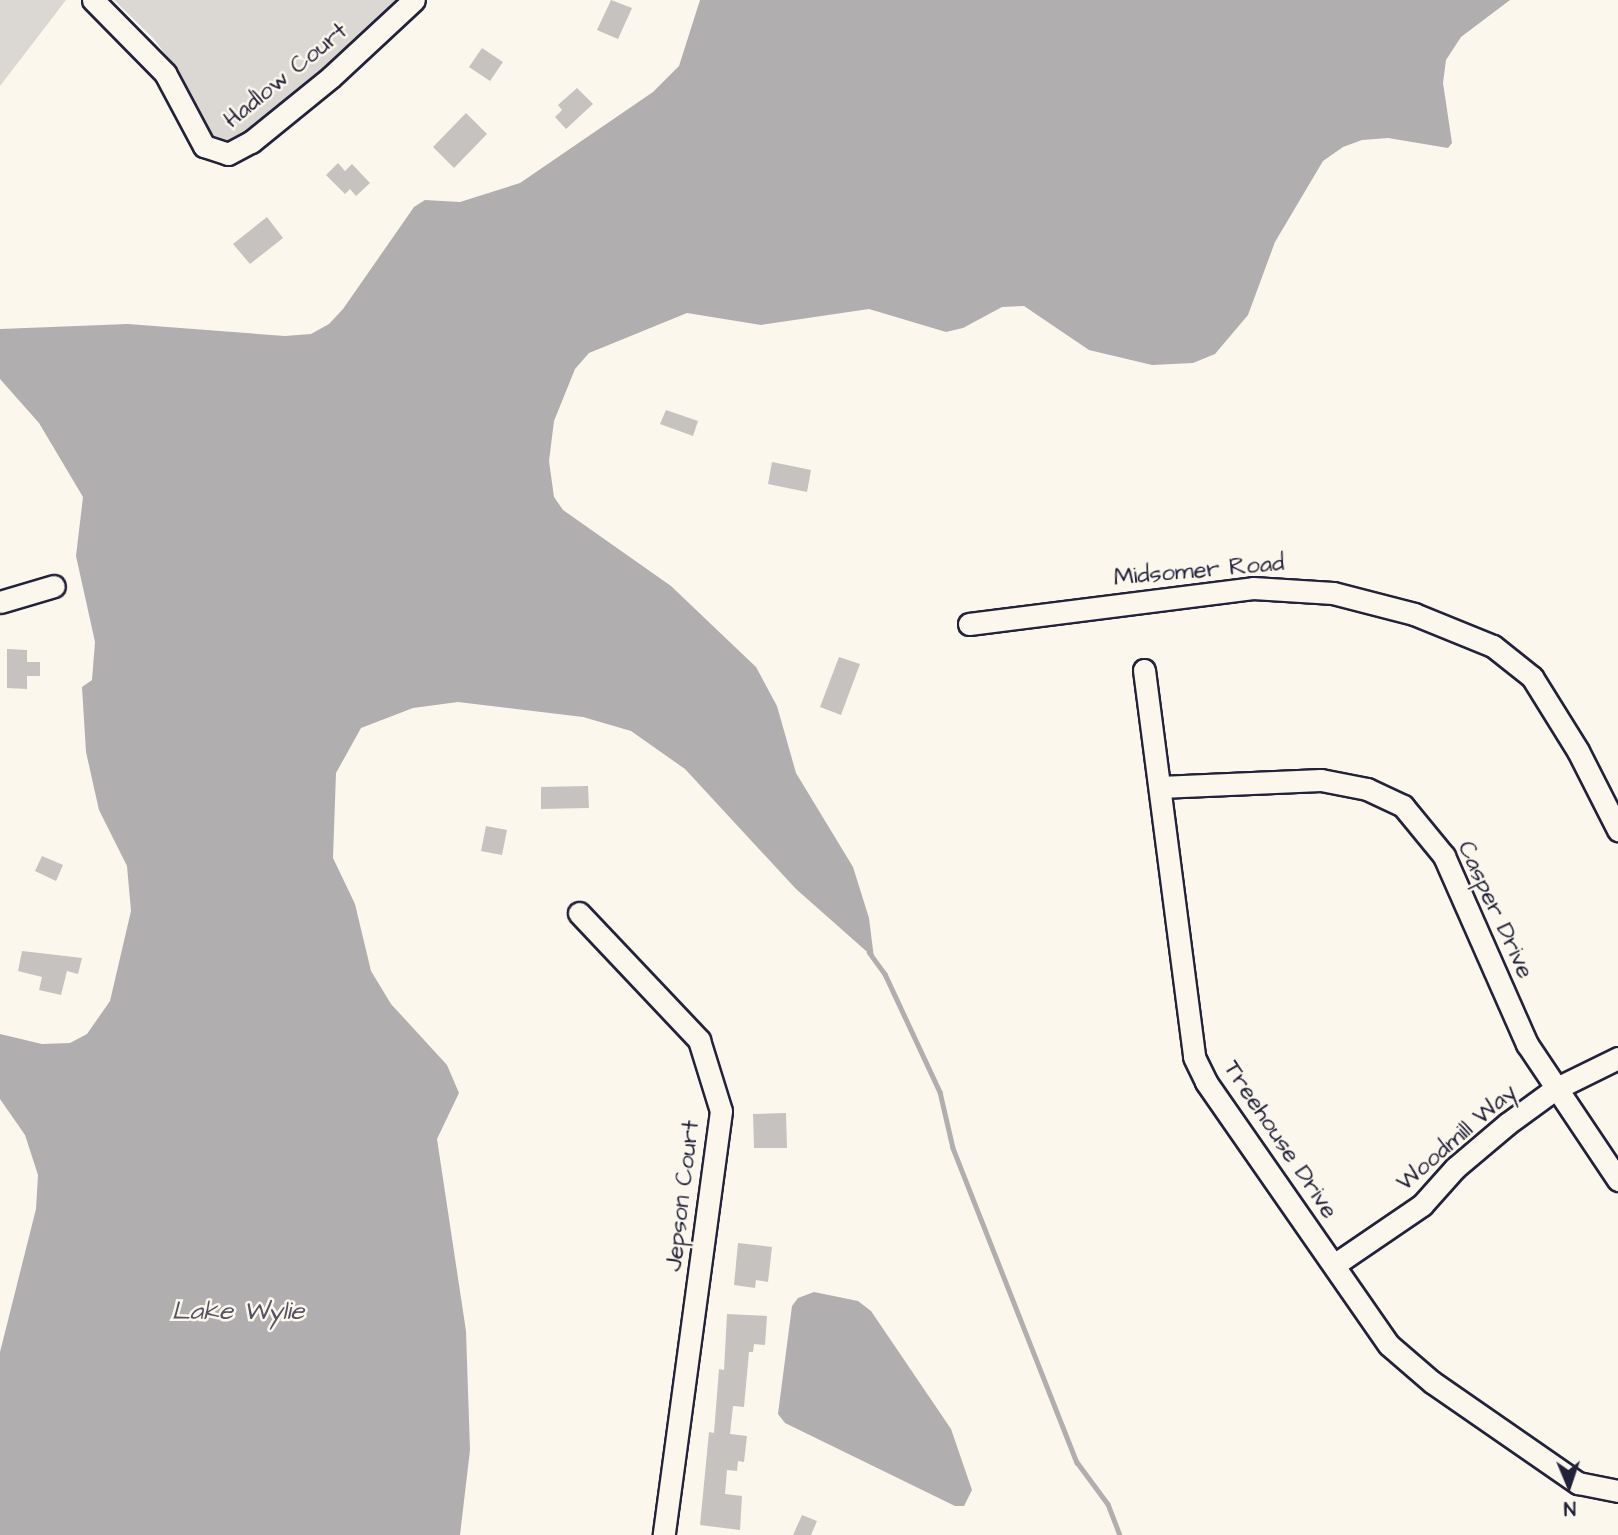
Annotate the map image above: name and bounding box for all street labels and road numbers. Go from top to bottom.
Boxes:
street label: Hadlow Court [218,17,354,135]
street label: Midsomer Road [1113,549,1285,593]
street label: Casper Drive [1451,837,1539,983]
street label: Treehouse Drive [1217,1056,1343,1224]
street label: Woodmill Way [1391,1078,1523,1198]
street label: Jepson Court [659,1119,707,1273]

